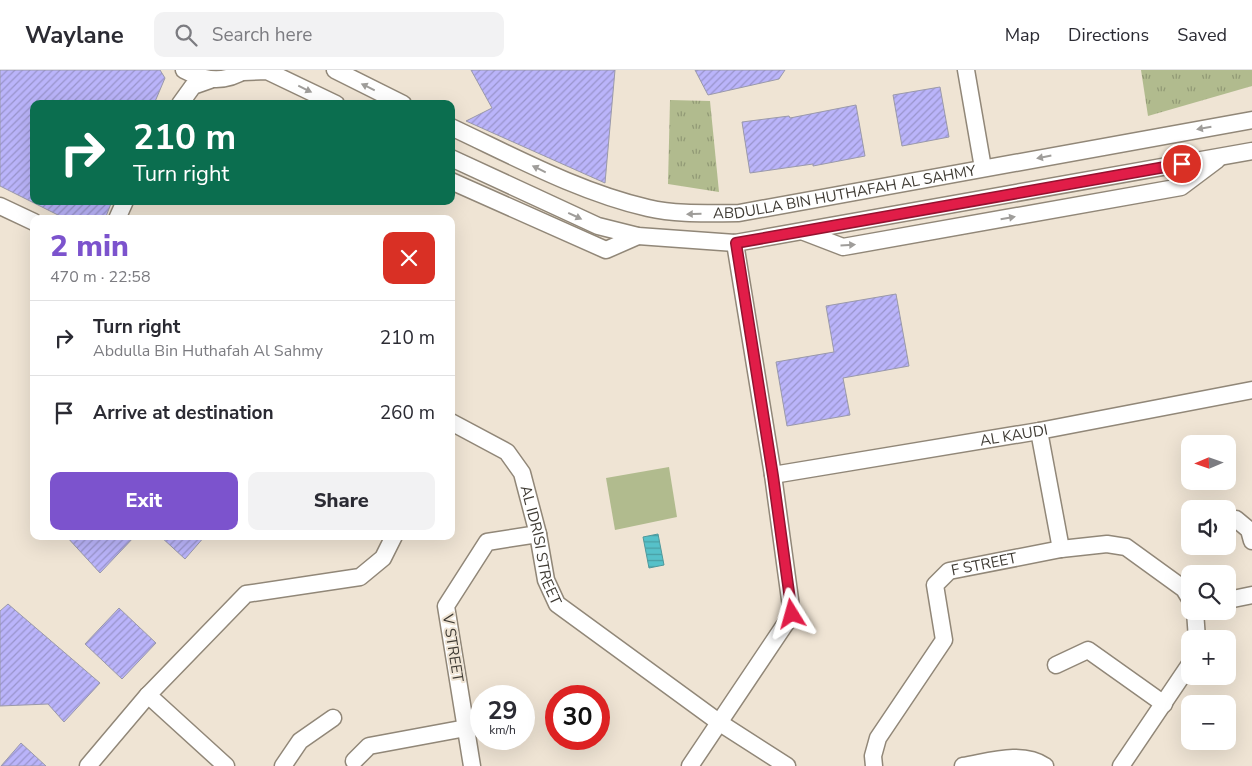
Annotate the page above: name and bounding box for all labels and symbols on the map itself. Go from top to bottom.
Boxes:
one-way arrow [361,83,375,91]
one-way arrow [298,85,313,93]
one-way arrow [1196,125,1212,133]
pin [1161,143,1203,185]
one-way arrow [1036,153,1052,161]
street label: ABDULLA BIN HUTHAFAH AL SAHMY [713,160,978,224]
one-way arrow [532,165,546,173]
one-way arrow [686,210,702,218]
one-way arrow [568,212,582,220]
one-way arrow [1000,213,1016,221]
one-way arrow [840,240,856,248]
street label: AL KAUDI [978,420,1049,451]
north arrow [1181,435,1236,490]
street label: AL IDRISI STREET [516,483,566,608]
street label: F STREET [949,548,1018,580]
position arrow [765,587,817,639]
street label: V STREET [438,612,468,683]
speed limit sign: 30 [545,685,610,750]

